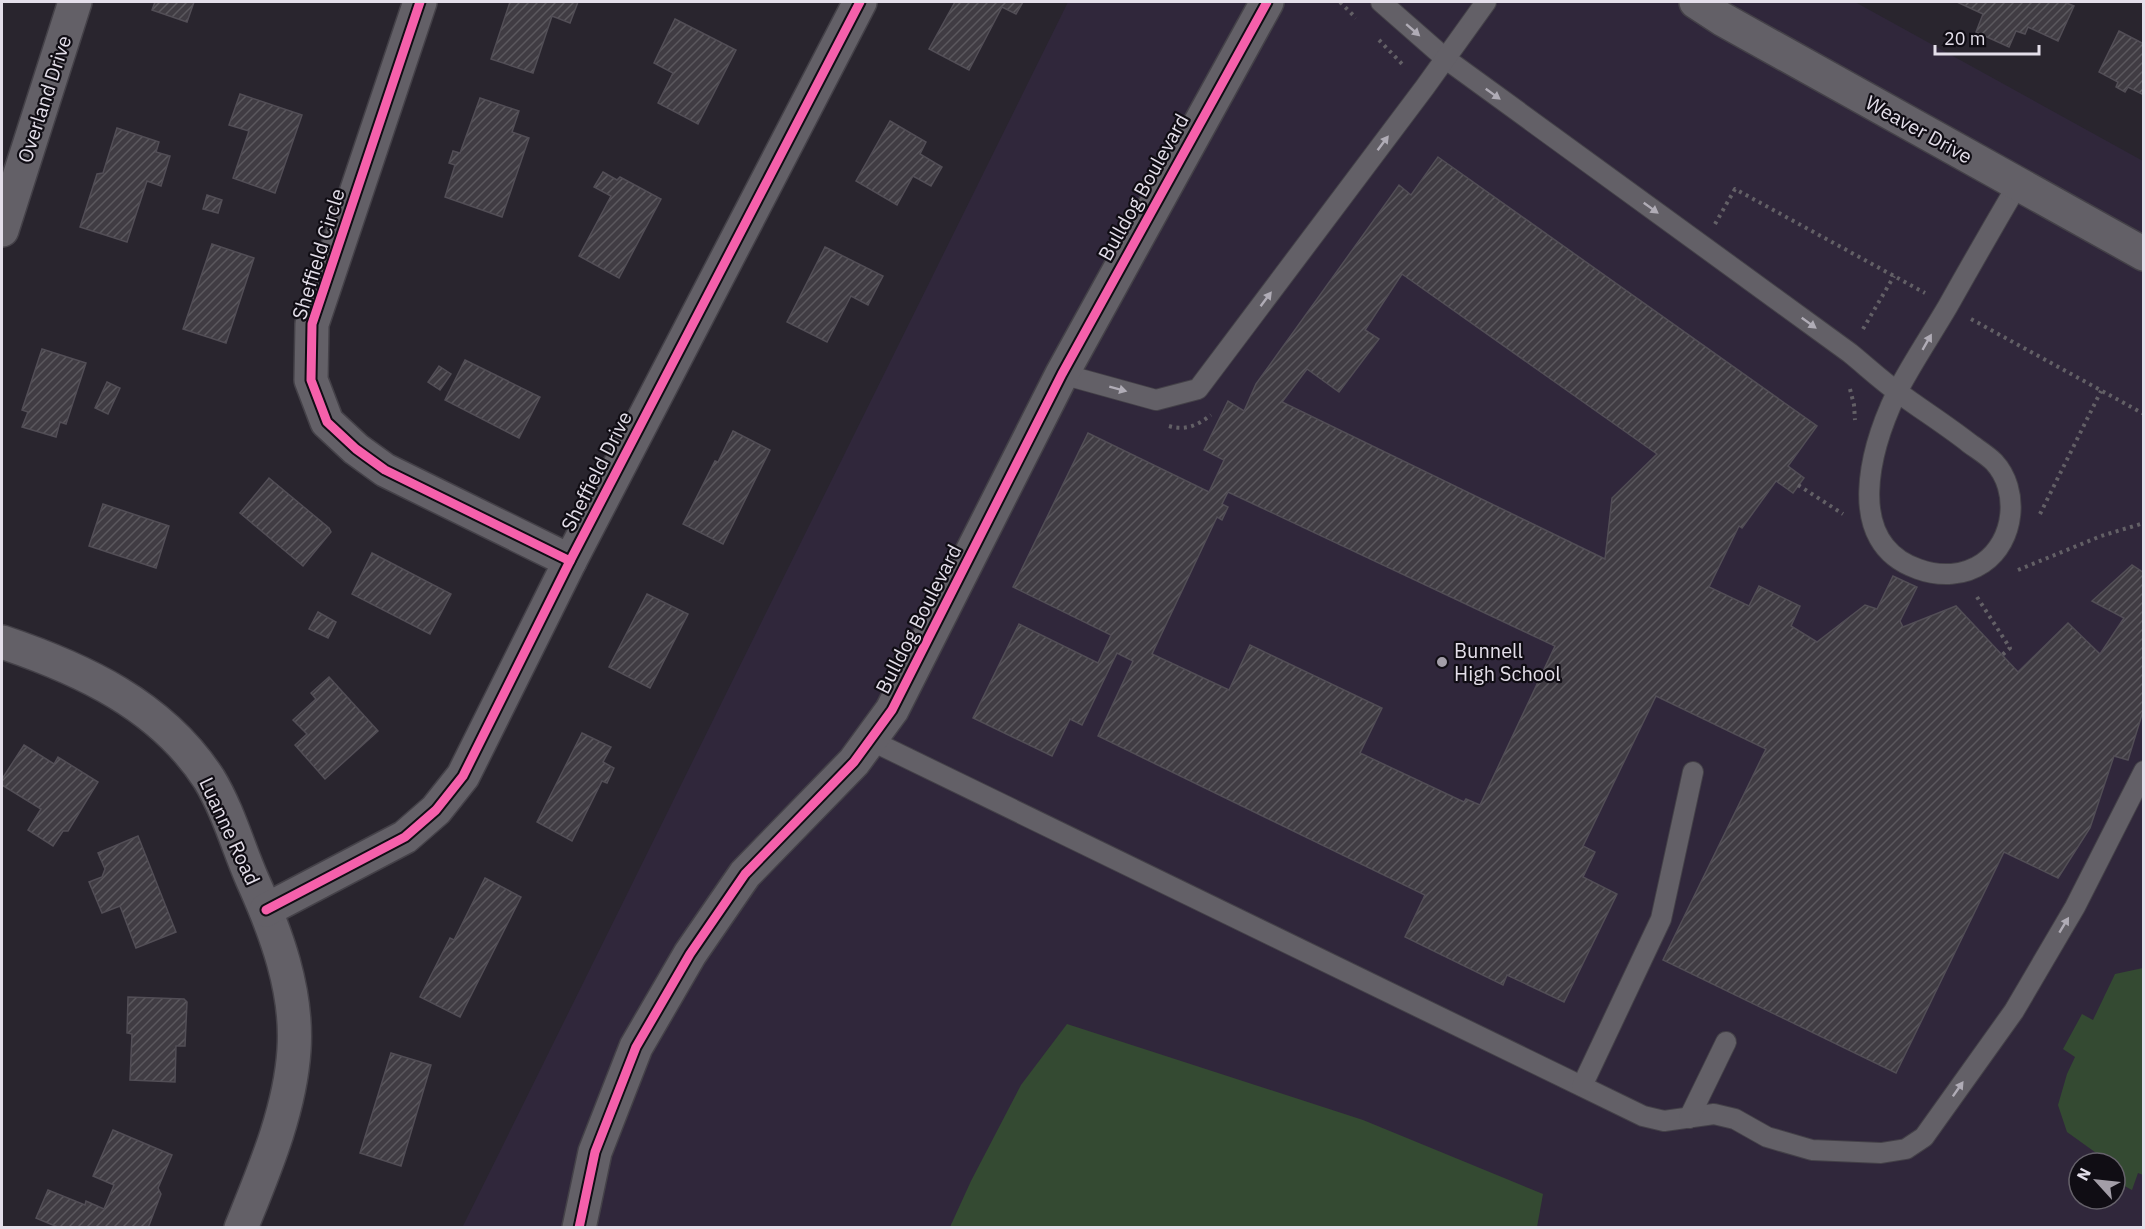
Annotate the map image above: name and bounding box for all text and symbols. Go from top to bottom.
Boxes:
scale bar [1935,18,2038,56]
one-way arrow [1405,23,1420,36]
text: 20 m [1944,27,1986,50]
street label: Overland Drive [11,32,77,166]
one-way arrow [1486,87,1501,99]
street label: Weaver Drive [1861,89,1977,169]
street label: Bulldog Boulevard [1091,109,1195,265]
one-way arrow [1377,135,1390,151]
street label: Sheffield Circle [285,185,351,323]
one-way arrow [1643,202,1658,214]
one-way arrow [1259,291,1271,306]
one-way arrow [1800,317,1816,329]
one-way arrow [1922,333,1932,350]
one-way arrow [1109,385,1128,395]
street label: Sheffield Drive [554,407,638,535]
street label: Bulldog Boulevard [869,540,967,698]
place label: Bunnell High School [1454,637,1561,687]
marker: Bunnell High School [1435,655,1449,669]
street label: Luanne Road [193,773,267,889]
one-way arrow [2059,916,2069,933]
one-way arrow [1952,1081,1964,1097]
north arrow [2067,1151,2127,1211]
text: N [2072,1164,2095,1184]

